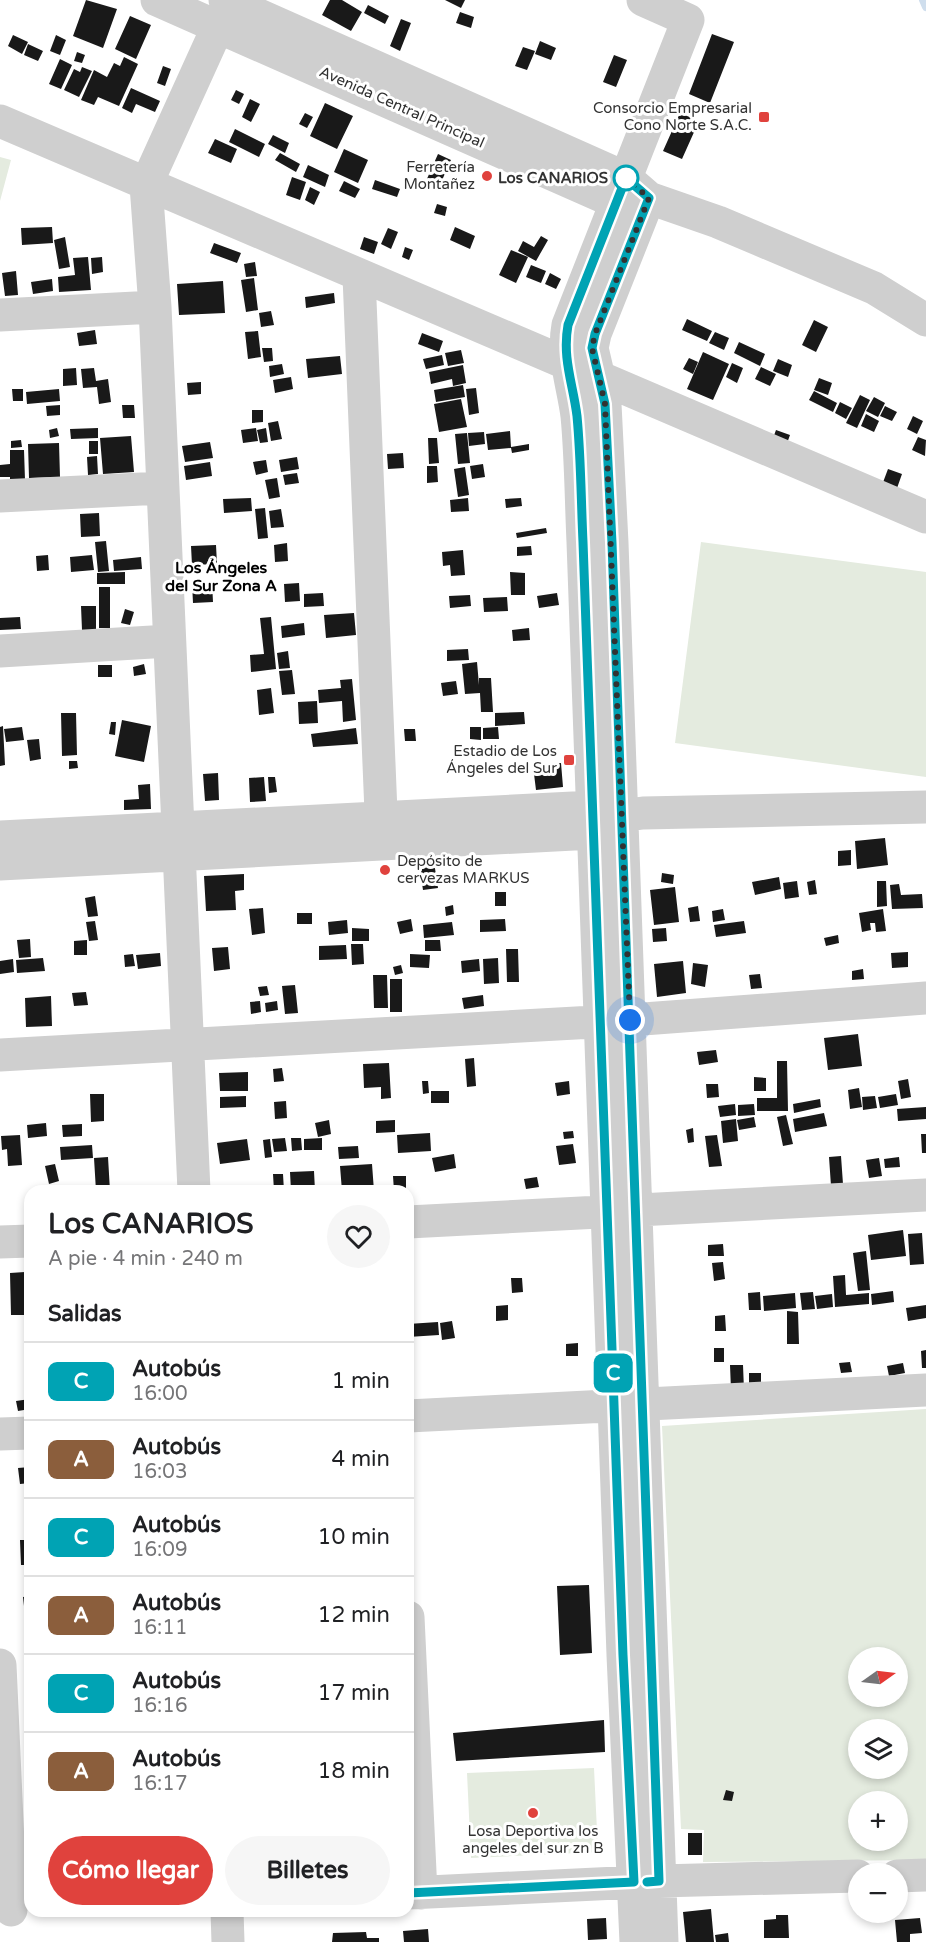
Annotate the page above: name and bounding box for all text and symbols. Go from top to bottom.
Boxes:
street label: Avenida Central Principal [317,62,487,152]
place label: Consorcio Empresarial Cono Norte S.A.C. [593,99,752,134]
marker: Consorcio Empresarial Cono Norte S.A.C. [757,110,771,124]
place label: Ferretería Montañez [403,158,475,193]
marker: Los CANARIOS [613,165,639,191]
marker: Ferretería Montañez [480,169,494,183]
place label: Los CANARIOS [498,169,608,187]
district label: Los Ángeles del Sur Zona A [165,558,277,596]
place label: Estadio de Los Ángeles del Sur [446,742,557,777]
marker: Estadio de Los Ángeles del Sur [562,753,576,767]
place label: Depósito de cervezas MARKUS [397,852,530,887]
marker: Depósito de cervezas MARKUS [378,863,392,877]
your location [615,1005,645,1035]
button: heart [327,1205,390,1268]
text: Los CANARIOS [48,1207,254,1241]
text: A pie · 4 min · 240 m [48,1247,243,1271]
text: Salidas [48,1301,122,1327]
line badge: C [594,1354,632,1392]
text: Autobús [132,1356,221,1382]
text: C [606,1361,620,1386]
text: 1 min [331,1368,390,1394]
text: C [74,1369,88,1394]
text: 16:00 [132,1382,187,1406]
text: Autobús [132,1434,221,1460]
text: 4 min [331,1446,390,1472]
text: A [73,1447,89,1472]
text: 16:03 [132,1460,187,1484]
text: Autobús [132,1512,221,1538]
text: 10 min [318,1524,390,1550]
text: C [74,1525,88,1550]
text: 16:09 [132,1538,187,1562]
text: Autobús [132,1590,221,1616]
text: 12 min [318,1602,390,1628]
text: A [73,1603,89,1628]
text: 16:11 [132,1616,187,1640]
north arrow [848,1647,908,1707]
map controls [848,1647,908,1923]
text: Autobús [132,1668,221,1694]
text: 17 min [318,1680,390,1706]
text: C [74,1681,88,1706]
text: 16:16 [132,1694,187,1718]
button: layers [848,1719,908,1779]
text: Autobús [132,1746,221,1772]
text: 18 min [318,1758,390,1784]
text: A [73,1759,89,1784]
text: 16:17 [132,1772,187,1796]
button: + [848,1791,908,1851]
marker: Losa Deportiva los angeles del sur zn B [526,1806,540,1820]
place label: Losa Deportiva los angeles del sur zn B [462,1822,604,1857]
button: Cómo llegar [48,1836,213,1905]
button: Billetes [225,1836,390,1905]
button: − [848,1863,908,1923]

